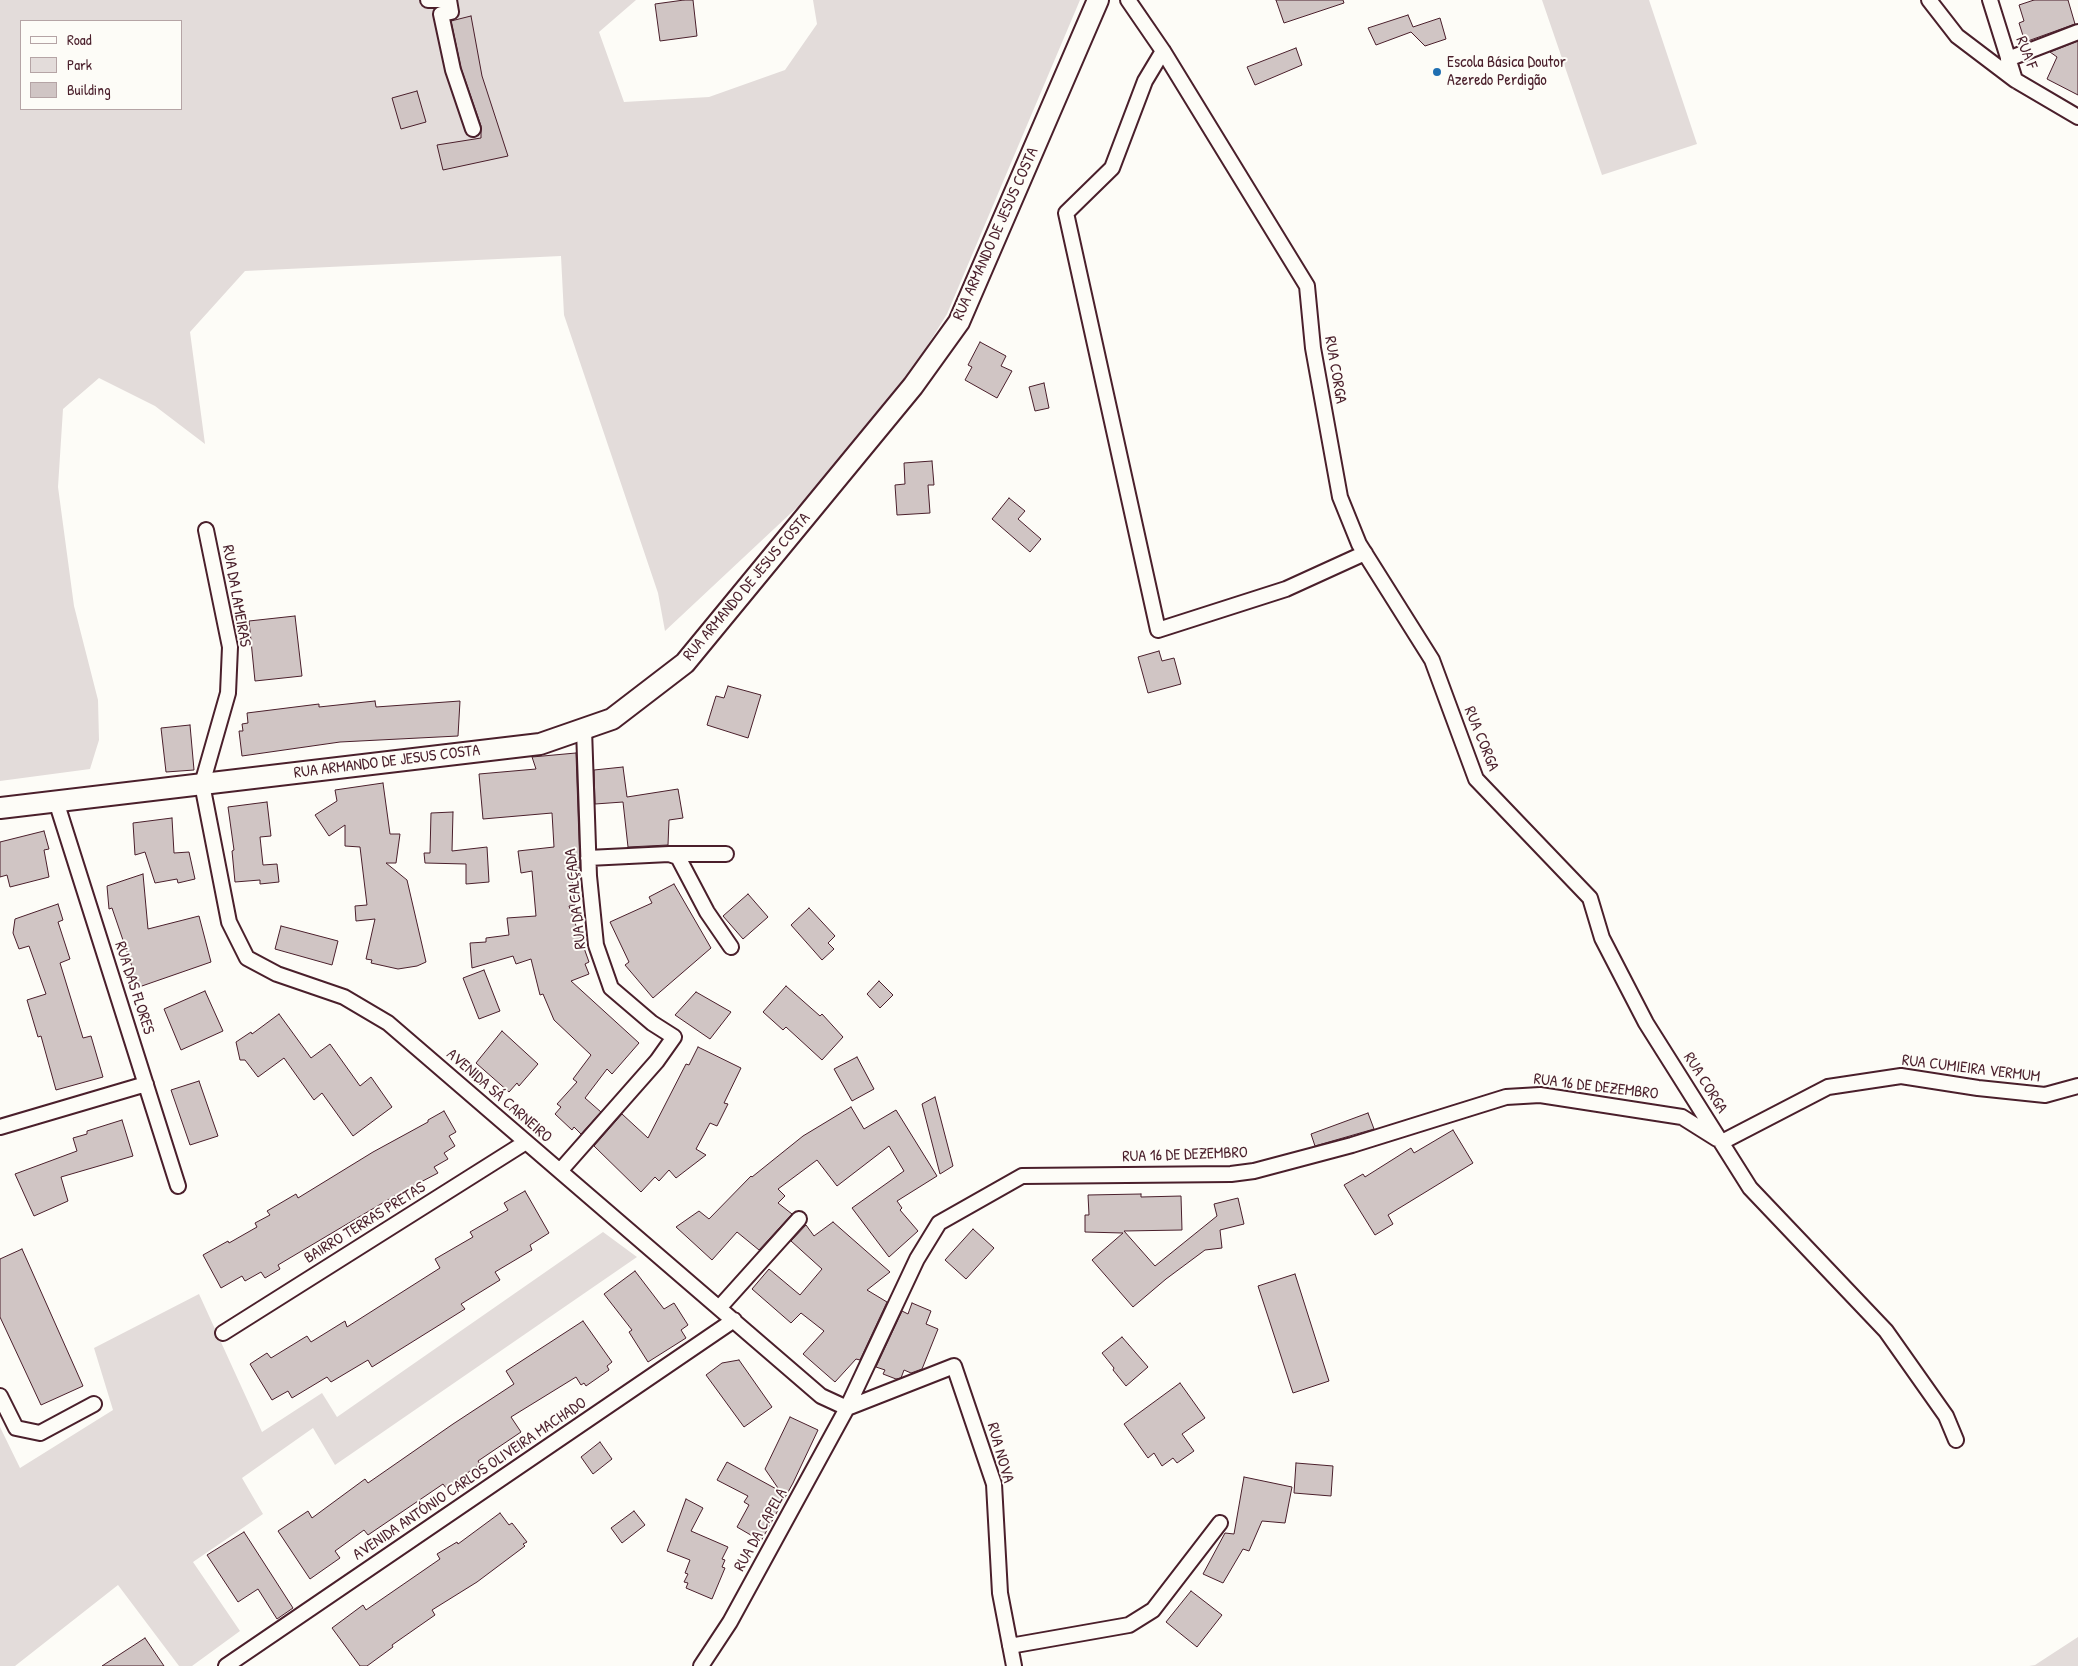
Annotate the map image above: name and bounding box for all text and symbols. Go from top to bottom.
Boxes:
legend [20,20,182,110]
text: Road [67,29,92,50]
street label: RUA F [2011,34,2041,72]
place label: Escola Básica Doutor Azeredo Perdigão [1447,53,1566,91]
text: Park [67,54,92,75]
marker: Escola Básica Doutor Azeredo Perdigão [1431,66,1443,78]
text: Building [67,79,111,100]
street label: RUA ARMANDO DE JESUS COSTA [949,144,1043,324]
street label: RUA CORGA [1320,335,1350,405]
street label: RUA ARMANDO DE JESUS COSTA [679,509,815,665]
street label: RUA DA LAMEIRAS [218,544,254,648]
street label: RUA CORGA [1459,704,1503,774]
street label: RUA ARMANDO DE JESUS COSTA [293,741,481,783]
street label: RUA DA CALÇADA [561,848,591,950]
street label: RUA DAS FLORES [110,939,158,1037]
street label: AVENIDA SÁ CARNEIRO [442,1045,556,1147]
street label: RUA CORGA [1679,1049,1731,1117]
street label: RUA CUMIEIRA VERMUM [1901,1051,2041,1087]
street label: RUA 16 DE DEZEMBRO [1533,1070,1659,1104]
street label: RUA 16 DE DEZEMBRO [1122,1143,1248,1167]
street label: BAIRRO TERRAS PRETAS [301,1178,429,1268]
street label: AVENIDA ANTÓNIO CARLOS OLIVEIRA MACHADO [350,1393,590,1565]
street label: RUA NOVA [982,1421,1018,1485]
street label: RUA DA CAPELA [730,1485,792,1575]

